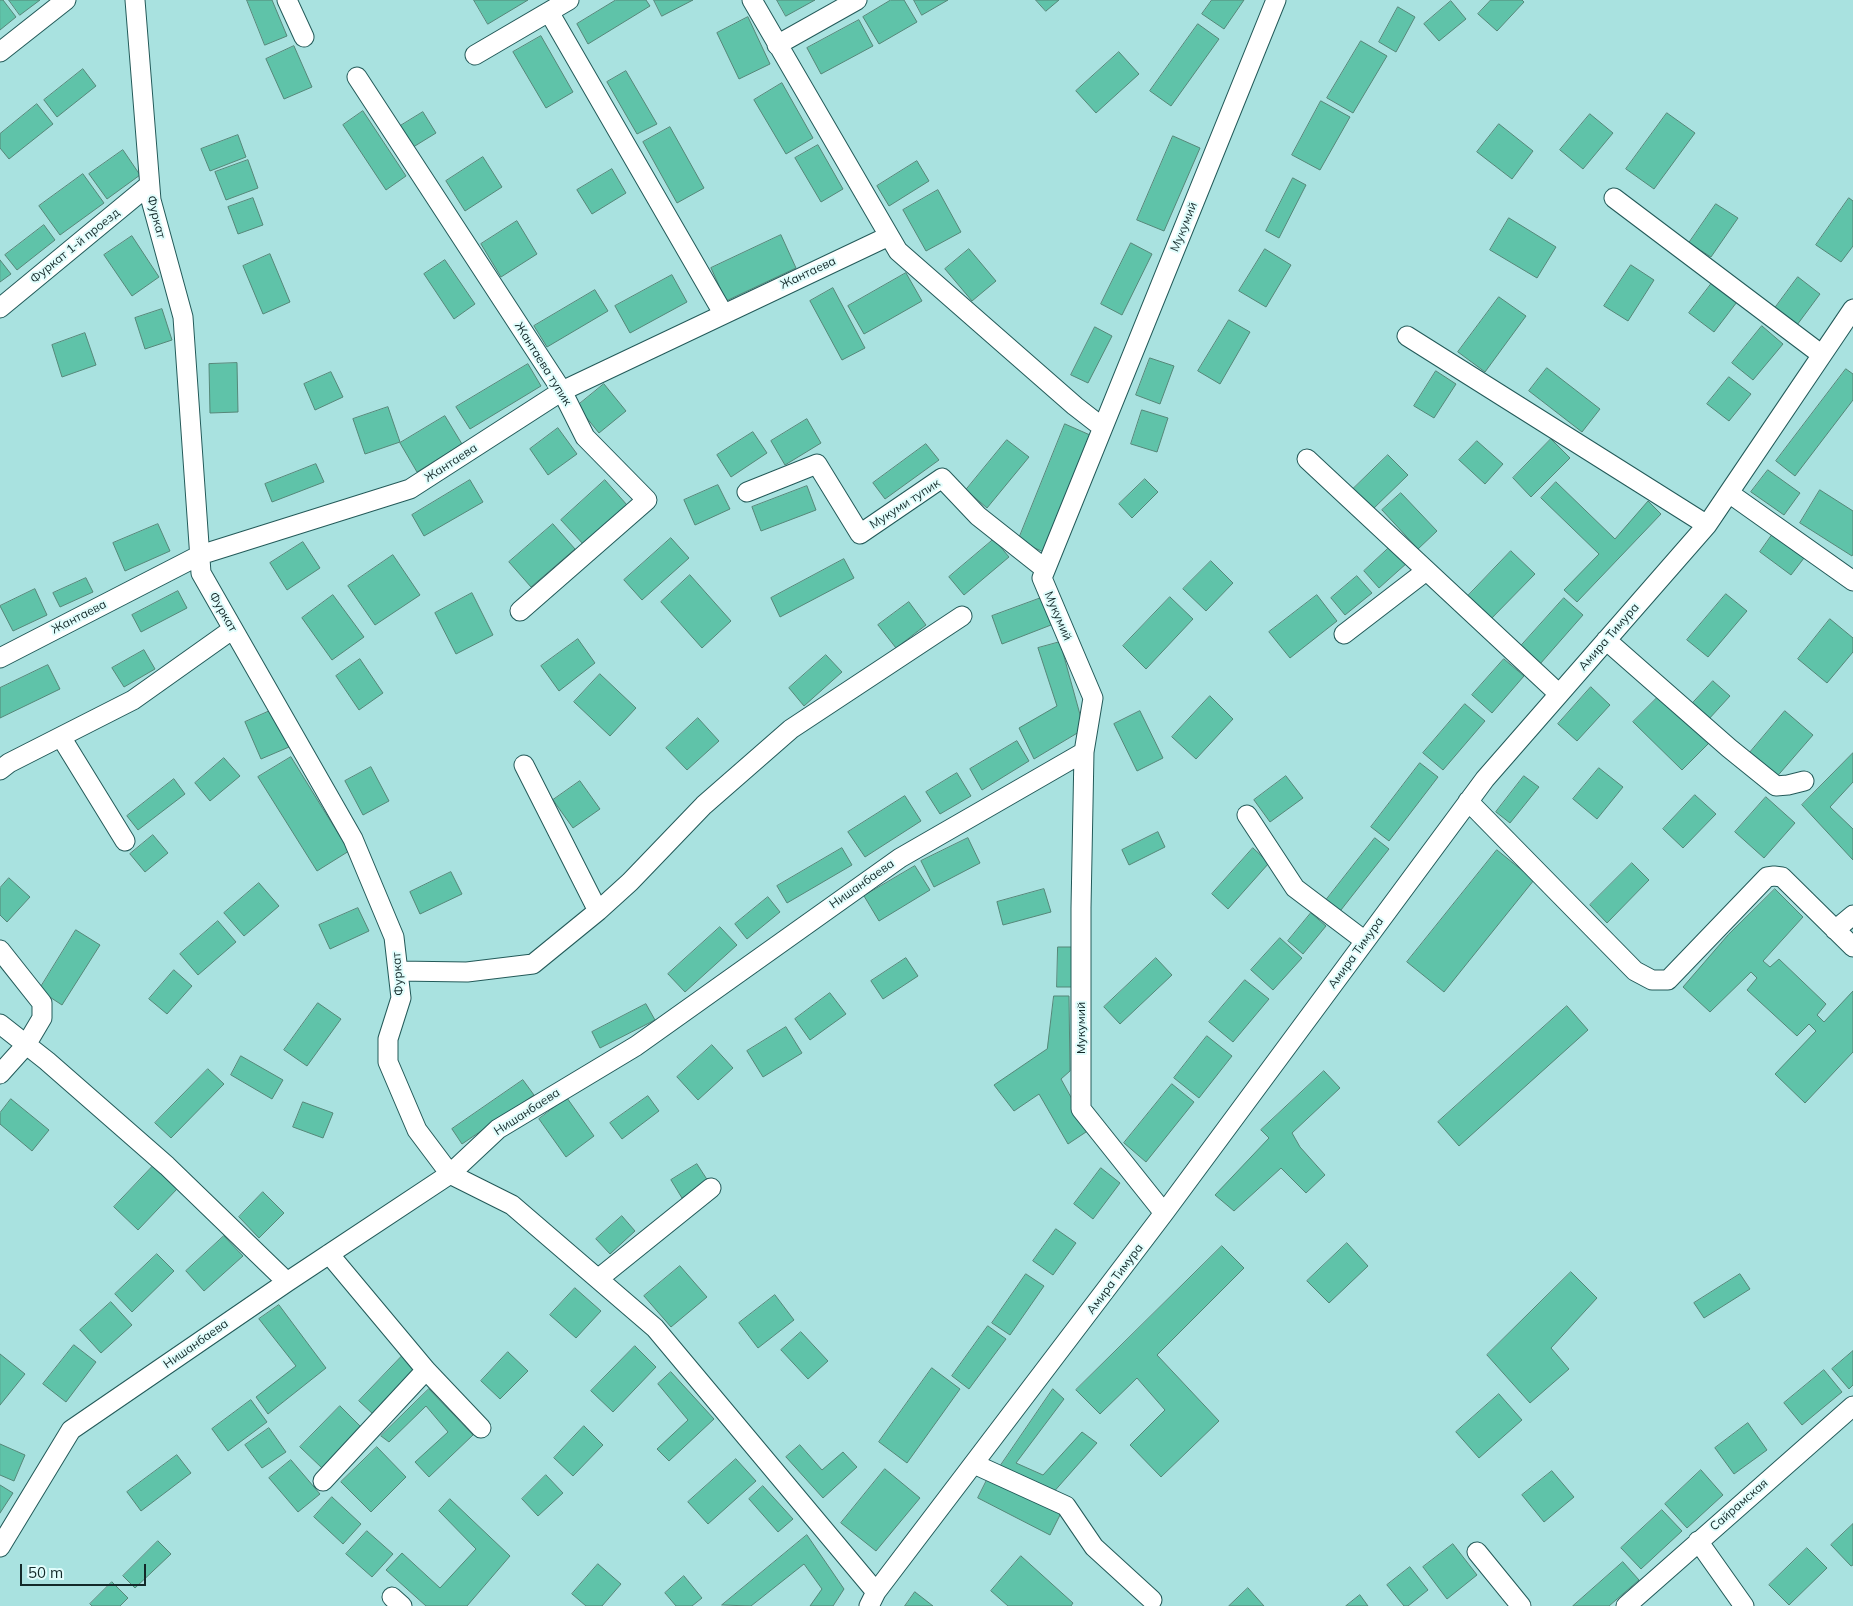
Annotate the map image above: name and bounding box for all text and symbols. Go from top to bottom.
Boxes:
street label: Фуркат [144,194,168,240]
street label: Мукумий [1168,200,1200,254]
street label: Фуркат 1-й проезд [27,206,123,286]
street label: Жантаева [778,254,838,292]
street label: Жантаева тупик [512,320,574,408]
street label: Жантаева [422,441,480,485]
street label: Мукуми тупик [867,476,943,532]
street label: Мукумий [1041,589,1075,643]
street label: Фуркат [206,590,240,634]
street label: Жантаева [49,597,109,637]
street label: Амира Тимура [1576,600,1642,674]
street label: Нишанбаева [827,856,897,912]
street label: Амира Тимура [1325,915,1387,991]
street label: Фуркат [389,952,407,996]
street label: Мукумий [1074,1002,1088,1054]
street label: Нишанбаева [491,1085,563,1139]
street label: Амира Тимура [1084,1241,1146,1317]
street label: Нишанбаева [161,1316,231,1372]
street label: Сайрамская [1707,1476,1771,1534]
scale bar [22,1554,149,1586]
text: 50 m [28,1563,63,1582]

